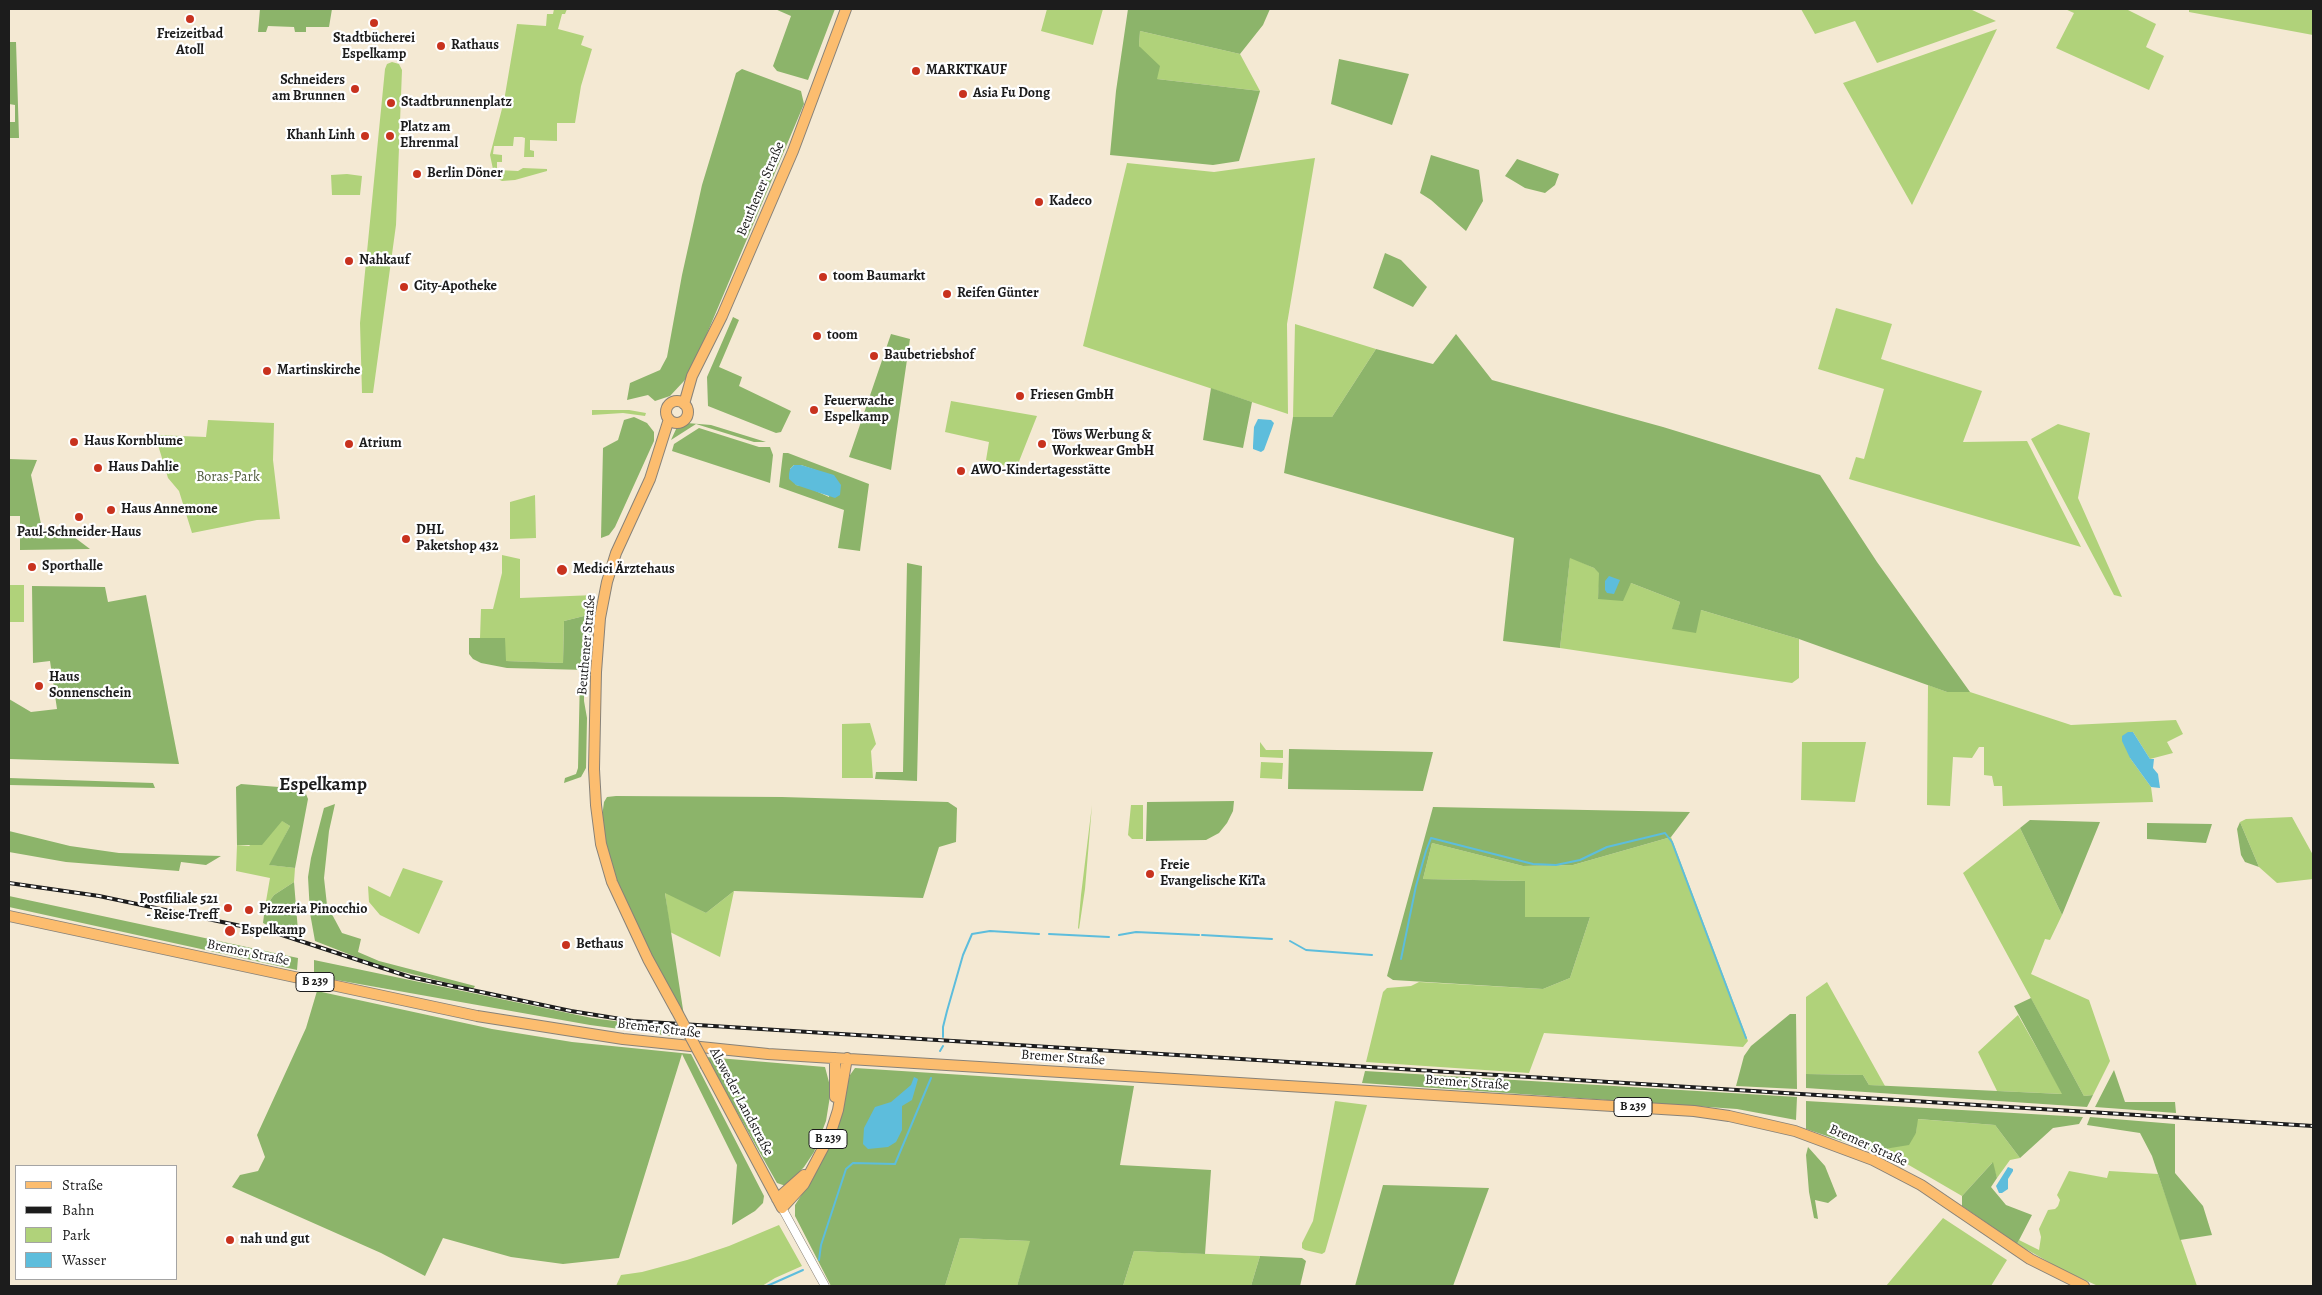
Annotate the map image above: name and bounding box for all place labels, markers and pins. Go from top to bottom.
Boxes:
marker: Freizeitbad Atoll [184,13,196,25]
marker: Stadtbücherei Espelkamp [368,17,380,29]
place label: Freizeitbad Atoll [157,27,223,59]
place label: Stadtbücherei Espelkamp [333,31,415,64]
place label: Rathaus [451,38,499,54]
marker: Rathaus [435,40,447,52]
place label: MARKTKAUF [926,63,1007,79]
marker: MARKTKAUF [910,65,922,77]
place label: Schneiders am Brunnen [272,73,345,105]
marker: Schneiders am Brunnen [349,83,361,95]
place label: Asia Fu Dong [973,86,1050,102]
marker: Asia Fu Dong [957,88,969,100]
place label: Stadtbrunnenplatz [401,95,512,111]
marker: Stadtbrunnenplatz [385,97,397,109]
place label: Platz am Ehrenmal [400,120,458,152]
place label: Khanh Linh [287,128,355,144]
marker: Khanh Linh [359,130,371,142]
marker: Platz am Ehrenmal [384,130,396,142]
place label: Berlin Döner [427,166,503,182]
marker: Berlin Döner [411,168,423,180]
place label: Kadeco [1049,194,1092,210]
marker: Kadeco [1033,196,1045,208]
place label: Nahkauf [359,253,410,269]
marker: Nahkauf [343,255,355,267]
place label: toom Baumarkt [833,269,925,285]
marker: toom Baumarkt [817,271,829,283]
place label: City-Apotheke [414,279,497,295]
marker: City-Apotheke [398,281,410,293]
place label: Reifen Günter [957,286,1039,302]
marker: Reifen Günter [941,288,953,300]
place label: toom [827,328,858,344]
marker: toom [811,330,823,342]
place label: Baubetriebshof [884,348,974,364]
marker: Baubetriebshof [868,350,880,362]
place label: Martinskirche [277,363,360,379]
marker: Martinskirche [261,365,273,377]
place label: Friesen GmbH [1030,388,1114,404]
marker: Friesen GmbH [1014,390,1026,402]
place label: Feuerwache Espelkamp [824,394,894,427]
marker: Feuerwache Espelkamp [808,404,820,416]
place label: Töws Werbung & Workwear GmbH [1052,428,1154,461]
place label: Haus Kornblume [84,434,183,450]
marker: Haus Kornblume [68,436,80,448]
place label: Atrium [359,436,402,452]
marker: Atrium [343,438,355,450]
marker: Töws Werbung & Workwear GmbH [1036,438,1048,450]
place label: Haus Dahlie [108,460,179,476]
marker: Haus Dahlie [92,462,104,474]
place label: AWO-Kindertagesstätte [971,463,1110,479]
marker: AWO-Kindertagesstätte [955,465,967,477]
place label: Haus Annemone [121,502,218,518]
marker: Haus Annemone [105,504,117,516]
marker: Paul-Schneider-Haus [73,511,85,523]
place label: DHL Paketshop 432 [416,523,499,556]
place label: Paul-Schneider-Haus [17,525,141,541]
marker: DHL Paketshop 432 [400,533,412,545]
place label: Sporthalle [42,559,103,575]
marker: Sporthalle [26,561,38,573]
place label: Medici Ärztehaus [573,562,675,578]
marker: Medici Ärztehaus [555,563,569,577]
place label: Haus Sonnenschein [49,670,131,702]
marker: Haus Sonnenschein [33,680,45,692]
place label: Freie Evangelische KiTa [1160,858,1266,890]
marker: Freie Evangelische KiTa [1144,868,1156,880]
place label: Postfiliale 521 - Reise-Treff [139,892,218,924]
marker: Postfiliale 521 - Reise-Treff [222,902,234,914]
place label: Pizzeria Pinocchio [259,902,367,918]
marker: Pizzeria Pinocchio [243,904,255,916]
place label: Espelkamp [241,923,306,939]
marker: Espelkamp [223,924,237,938]
place label: Bethaus [576,937,624,953]
marker: Bethaus [560,939,572,951]
place label: nah und gut [240,1232,310,1248]
marker: nah und gut [224,1234,236,1246]

